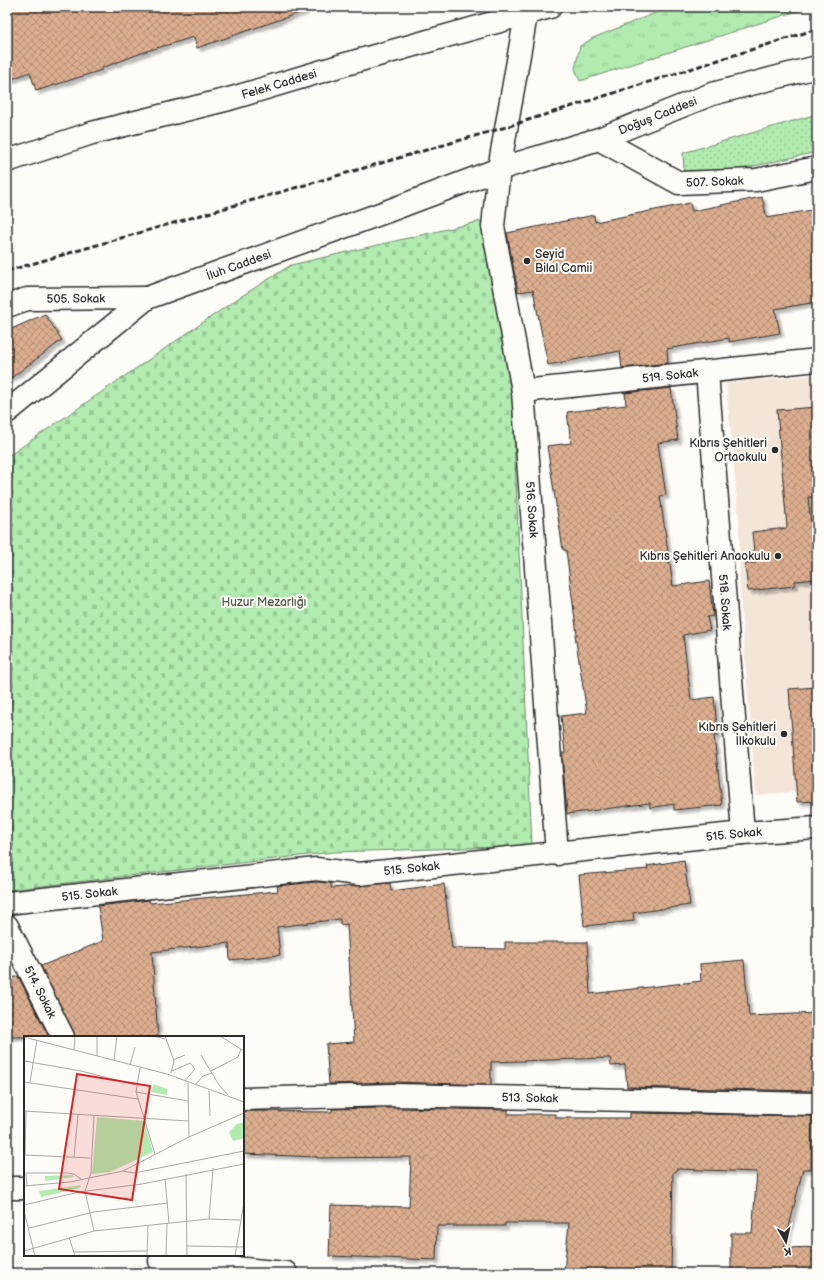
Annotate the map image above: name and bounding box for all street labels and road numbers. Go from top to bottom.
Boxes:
street label: Felek Caddesi [240,66,319,102]
street label: Doğuş Caddesi [616,93,699,138]
street label: 507. Sokak [686,173,744,190]
street label: İluh Caddesi [204,246,273,283]
street label: 505. Sokak [46,291,105,306]
street label: 519. Sokak [641,365,699,386]
street label: 516. Sokak [522,481,541,539]
street label: 518. Sokak [715,574,735,631]
street label: 515. Sokak [705,824,762,844]
street label: 515. Sokak [383,858,440,879]
street label: 515. Sokak [61,883,118,904]
street label: 514. Sokak [21,963,60,1021]
street label: 513. Sokak [501,1090,559,1106]

